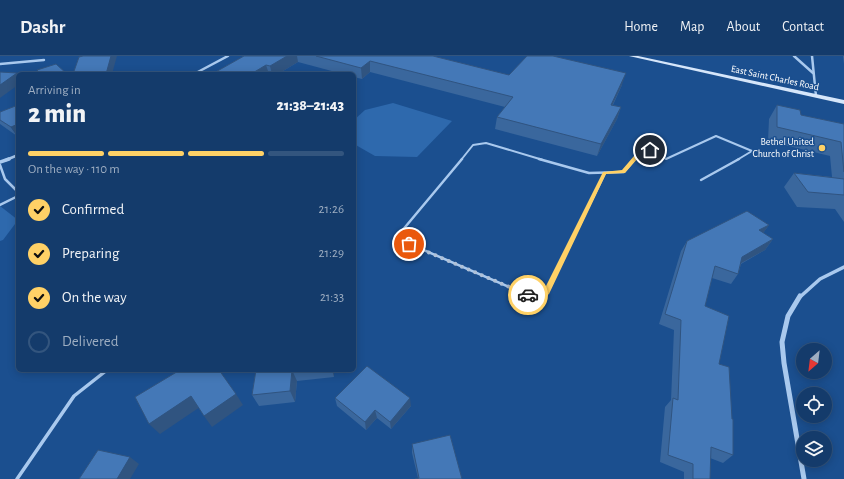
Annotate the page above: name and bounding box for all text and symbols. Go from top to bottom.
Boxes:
text: Dashr [20,18,65,37]
text: Home [624,20,658,34]
text: Map [680,20,704,34]
text: About [726,20,760,34]
text: Contact [782,20,824,34]
street label: East Saint Charles Road [730,64,820,92]
text: Arriving in [28,84,81,97]
text: 21:38–21:43 [277,98,344,113]
text: 2 min [28,101,86,127]
pin [633,133,667,167]
place label: Bethel United Church of Christ [752,137,815,159]
icon: home [639,139,661,161]
marker: Bethel United Church of Christ [817,143,827,153]
text: On the way · 110 m [28,163,120,176]
icon: check [28,199,50,221]
text: Confirmed [62,202,124,217]
text: 21:26 [319,203,344,216]
pin [392,227,426,261]
icon: bag [398,233,420,255]
icon: check [28,243,50,265]
text: Preparing [62,246,119,261]
text: 21:29 [319,247,344,260]
courier [508,275,548,315]
icon: car [517,284,539,306]
icon: check [28,287,50,309]
text: On the way [62,290,127,305]
text: 21:33 [320,291,344,304]
text: Delivered [62,334,119,349]
north arrow [796,343,832,379]
map controls [796,343,832,467]
button: locate [796,387,832,423]
button: layers [796,431,832,467]

